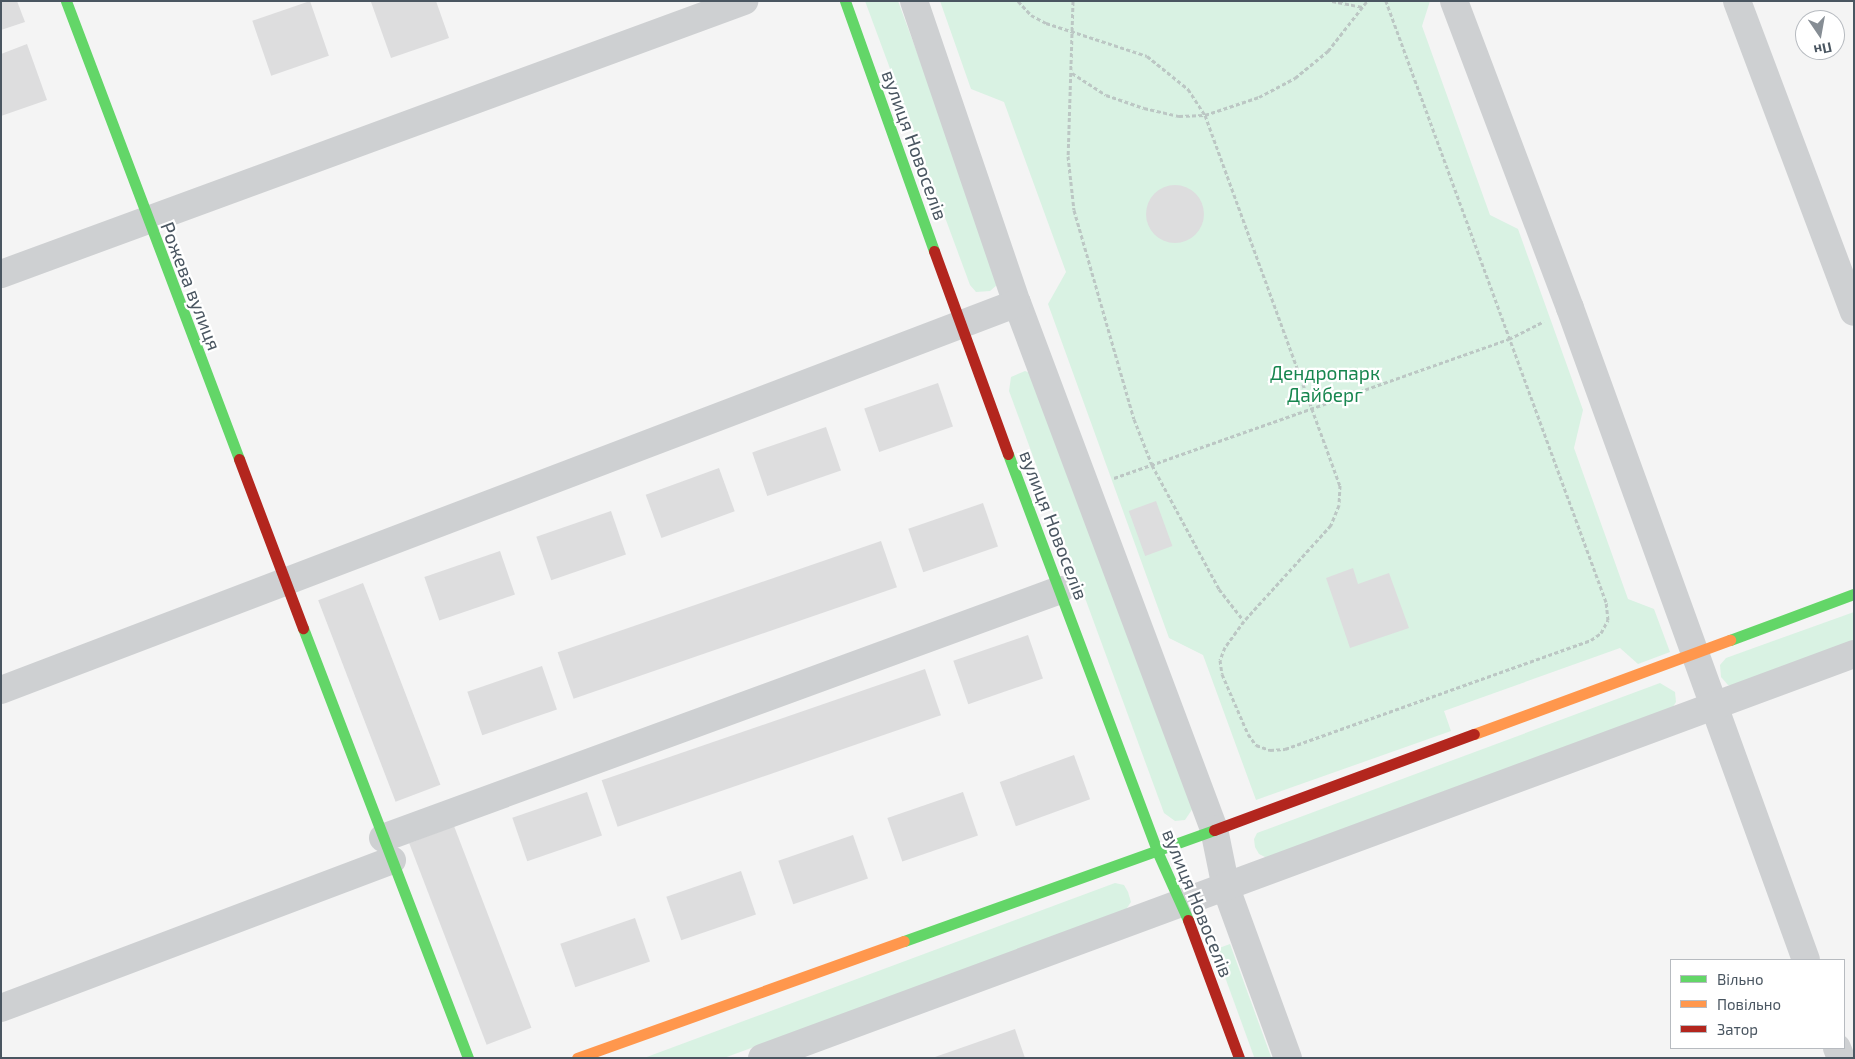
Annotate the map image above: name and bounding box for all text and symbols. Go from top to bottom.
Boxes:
north arrow [1795,10,1845,60]
text: Пн [1812,39,1834,59]
street label: вулиця Новоселів [877,67,953,223]
street label: Рожева вулиця [156,219,226,353]
park label: Дендропарк Дайберг [1270,362,1380,406]
street label: вулиця Новоселів [1015,447,1093,603]
street label: вулиця Новоселів [1158,826,1238,980]
legend [1670,959,1845,1049]
text: Вільно [1717,970,1764,988]
text: Повільно [1717,995,1781,1013]
text: Затор [1717,1020,1758,1038]

